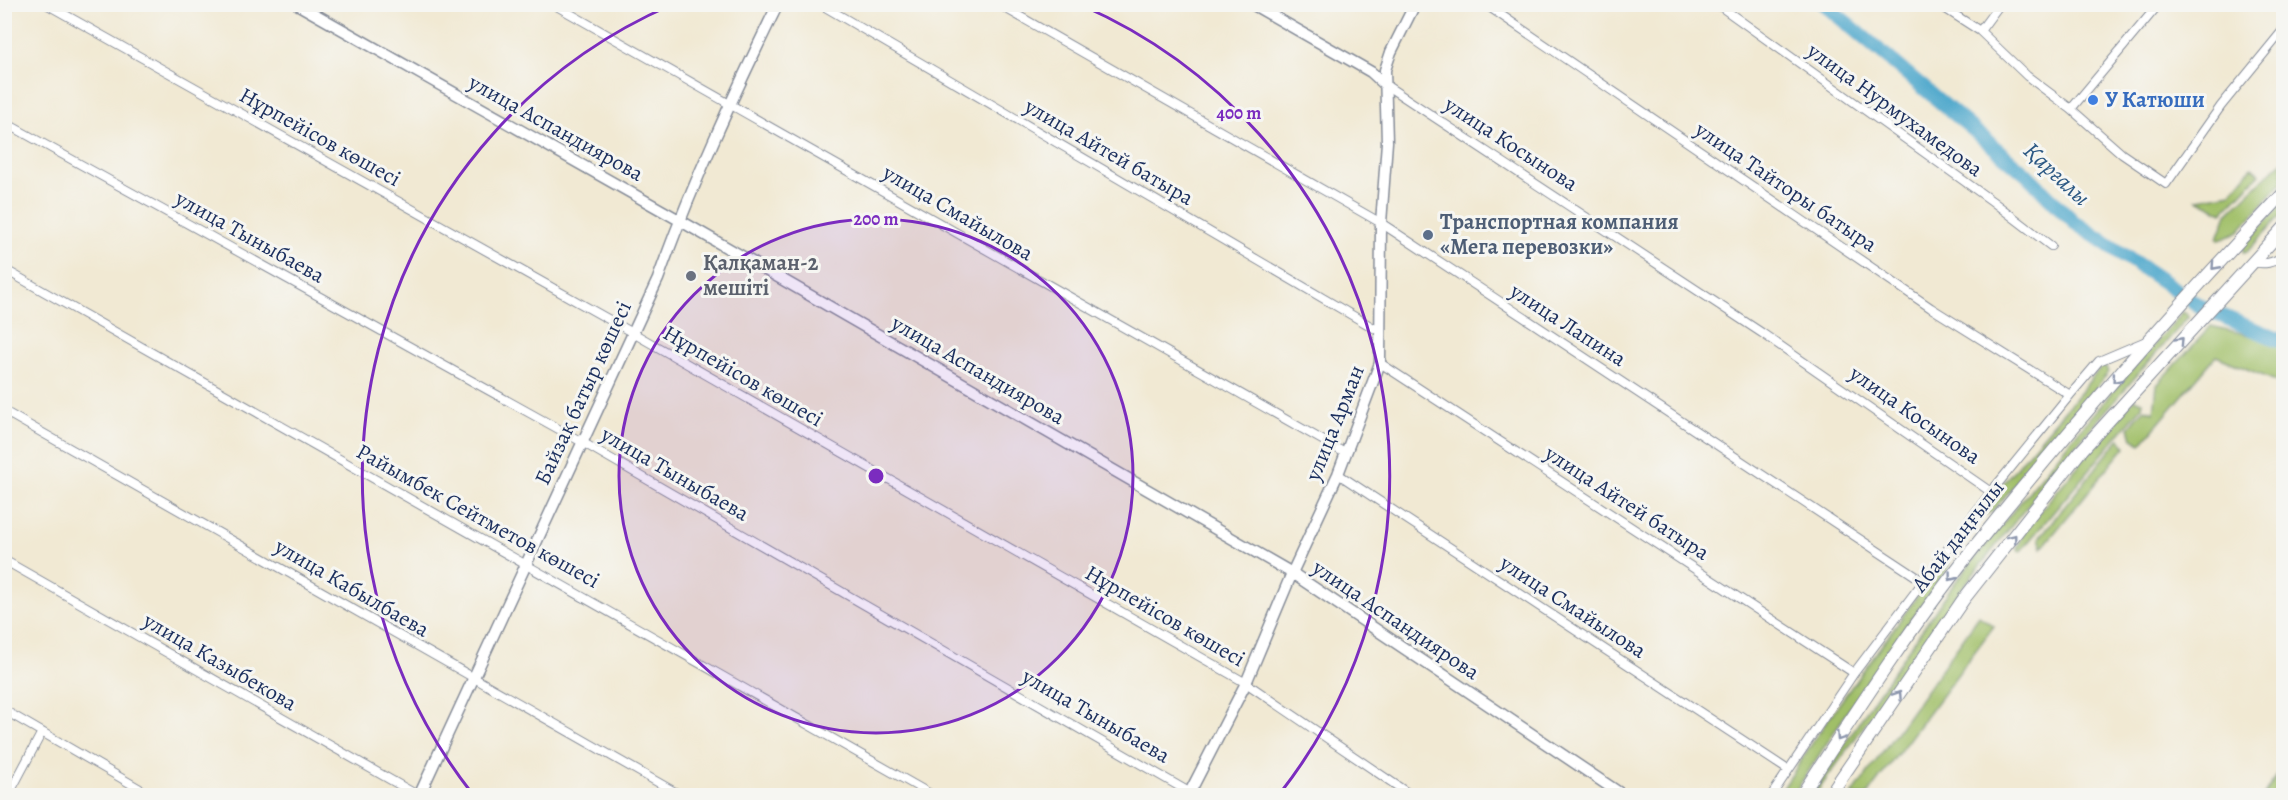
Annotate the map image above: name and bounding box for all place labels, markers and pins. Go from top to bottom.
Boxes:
place label: У Катюши [2105,85,2205,115]
marker: У Катюши [2086,93,2100,107]
place label: Транспортная компания «Мега перевозки» [1440,207,1679,262]
marker: Транспортная компания «Мега перевозки» [1421,228,1435,242]
place label: Қалқаман-2 мешіті [703,248,819,303]
marker: Қалқаман-2 мешіті [684,269,698,283]
centre of rings [866,466,886,486]

